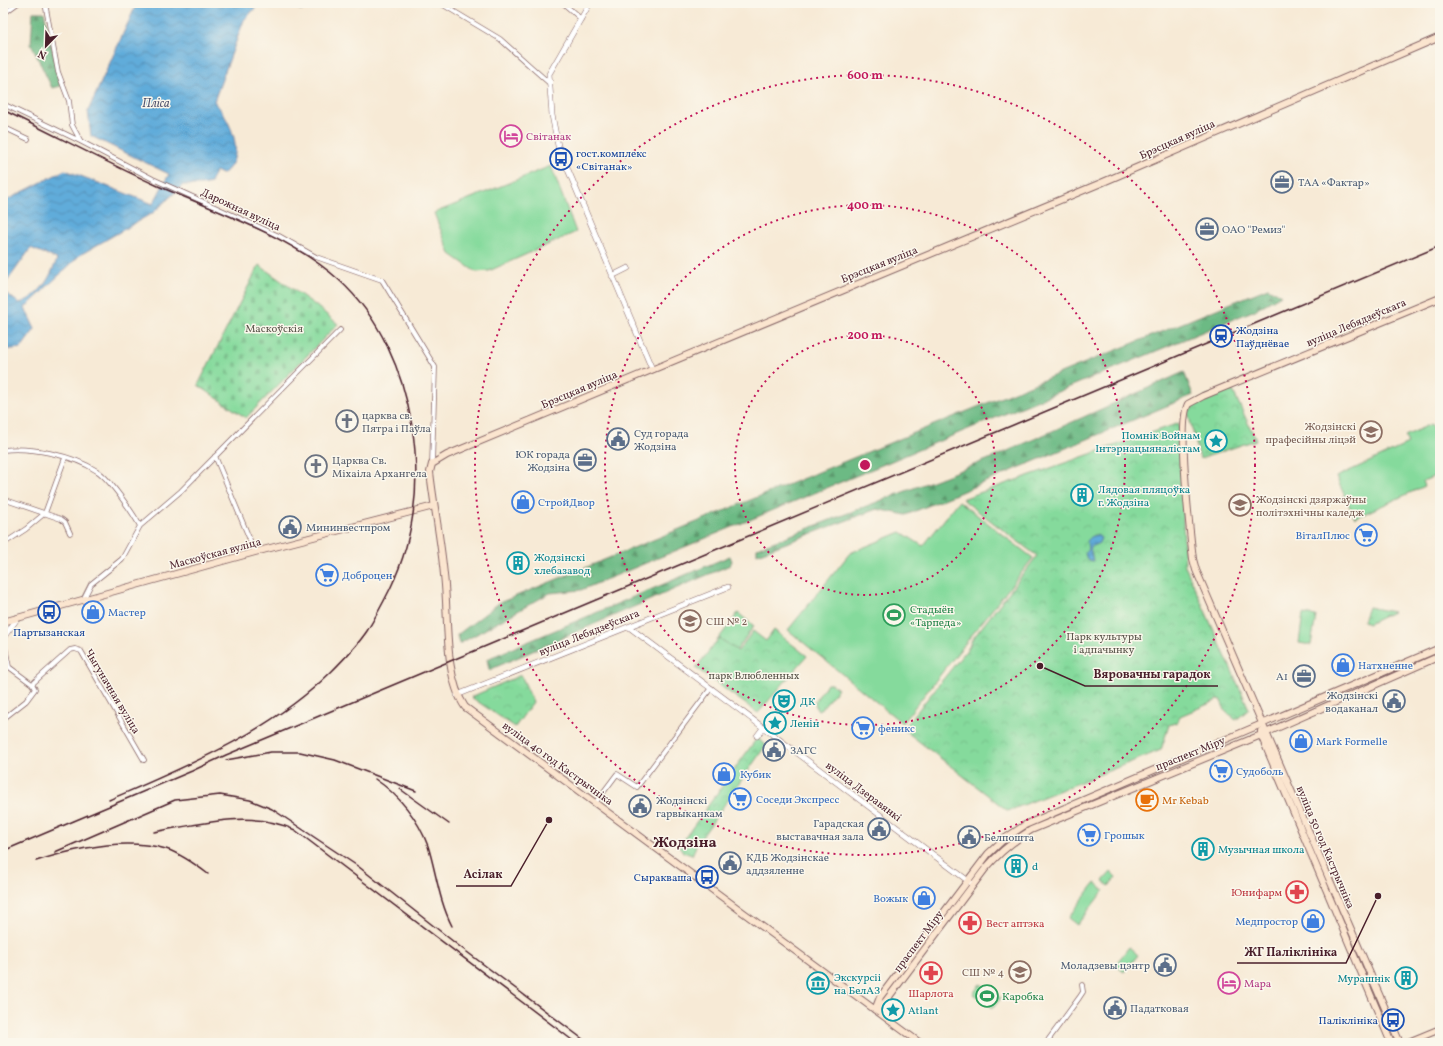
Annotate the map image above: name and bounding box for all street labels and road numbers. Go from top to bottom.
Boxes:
street label: Брэсцкая вуліца [1137,117,1218,164]
street label: Дарожная вуліца [198,185,283,236]
street label: Брэсцкая вуліца [839,243,921,288]
street label: вуліца Лебядзеўскага [1304,295,1409,351]
street label: Брэсцкая вуліца [539,367,620,413]
street label: Маскоўская вуліца [168,535,263,574]
street label: вуліца Лебядзеўскага [537,606,643,660]
street label: Чыгуначная вуліца [80,647,143,737]
street label: вуліца 40 год Кастрычніка [499,719,616,810]
street label: праспект Міру [1153,734,1228,775]
street label: вуліца Дзеравянкі [822,759,904,826]
street label: вуліца 50 год Кастрычніка [1292,784,1358,912]
street label: праспект Міру [891,908,947,976]

